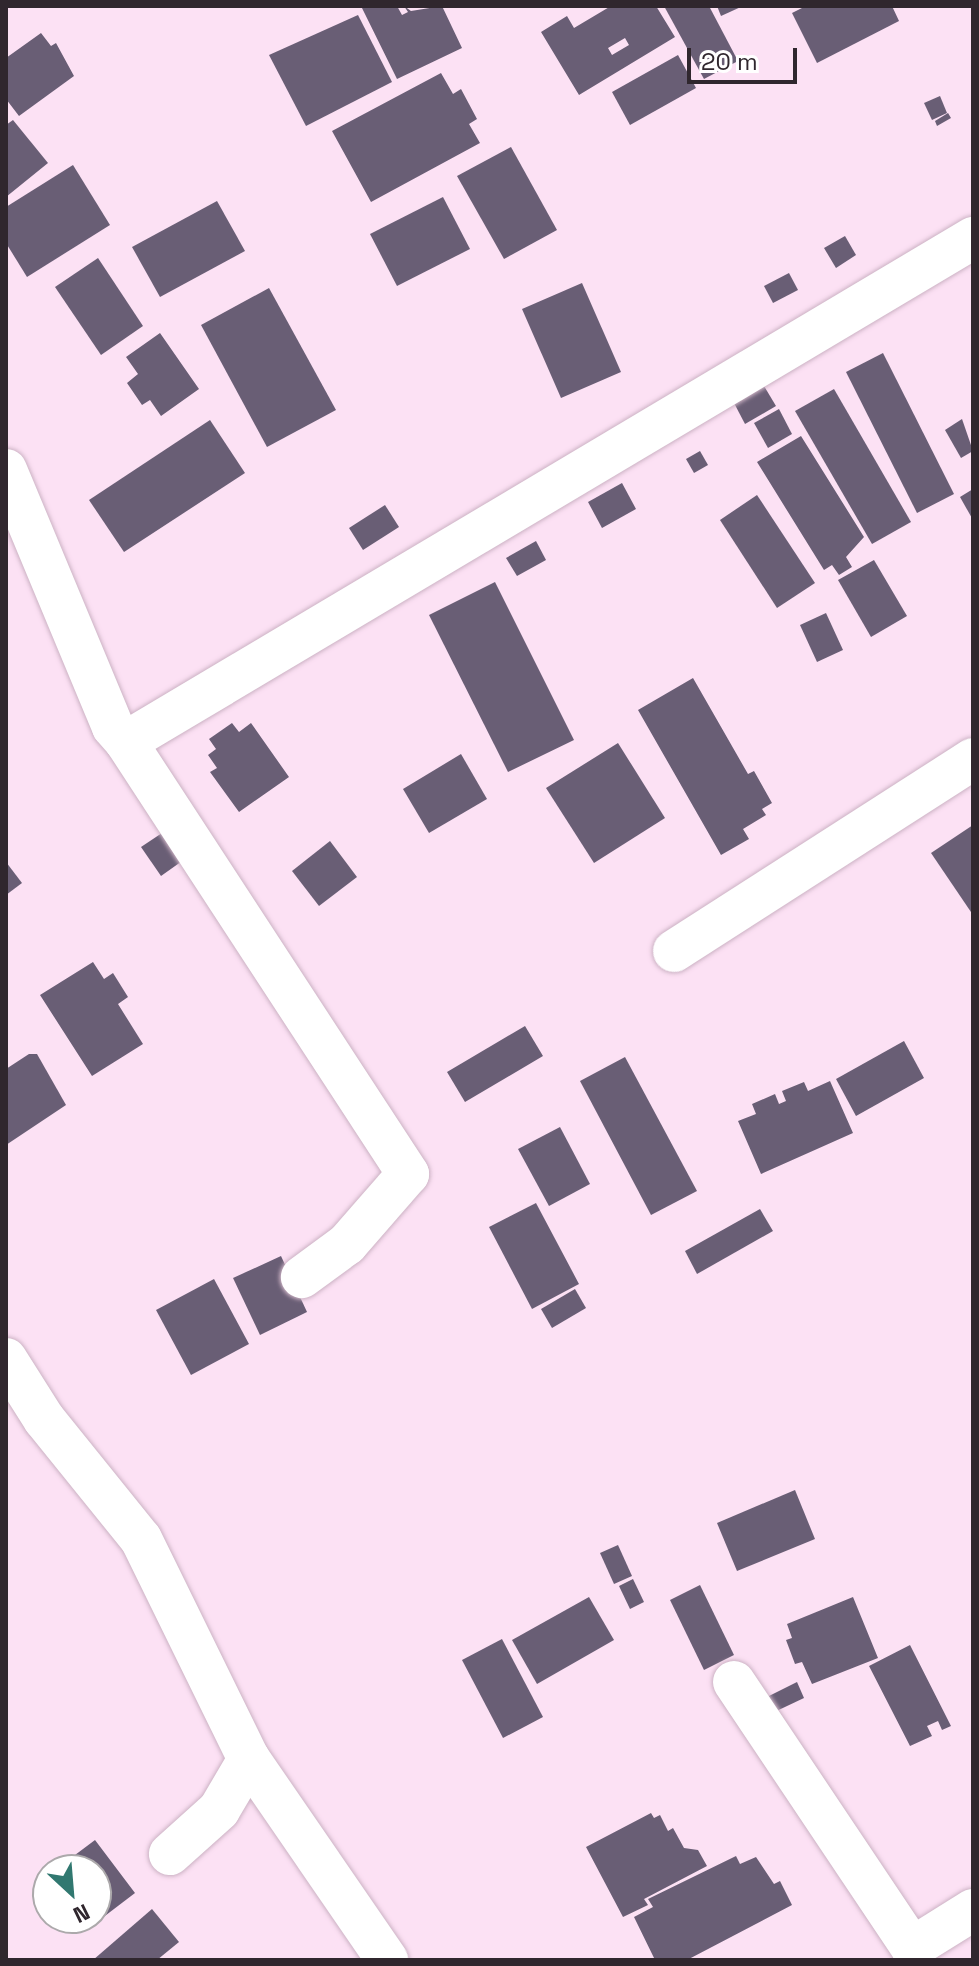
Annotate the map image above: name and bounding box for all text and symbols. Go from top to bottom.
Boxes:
scale bar [691,32,801,82]
text: 20 m [701,46,758,77]
north arrow [32,1854,112,1934]
text: N [69,1898,94,1930]

